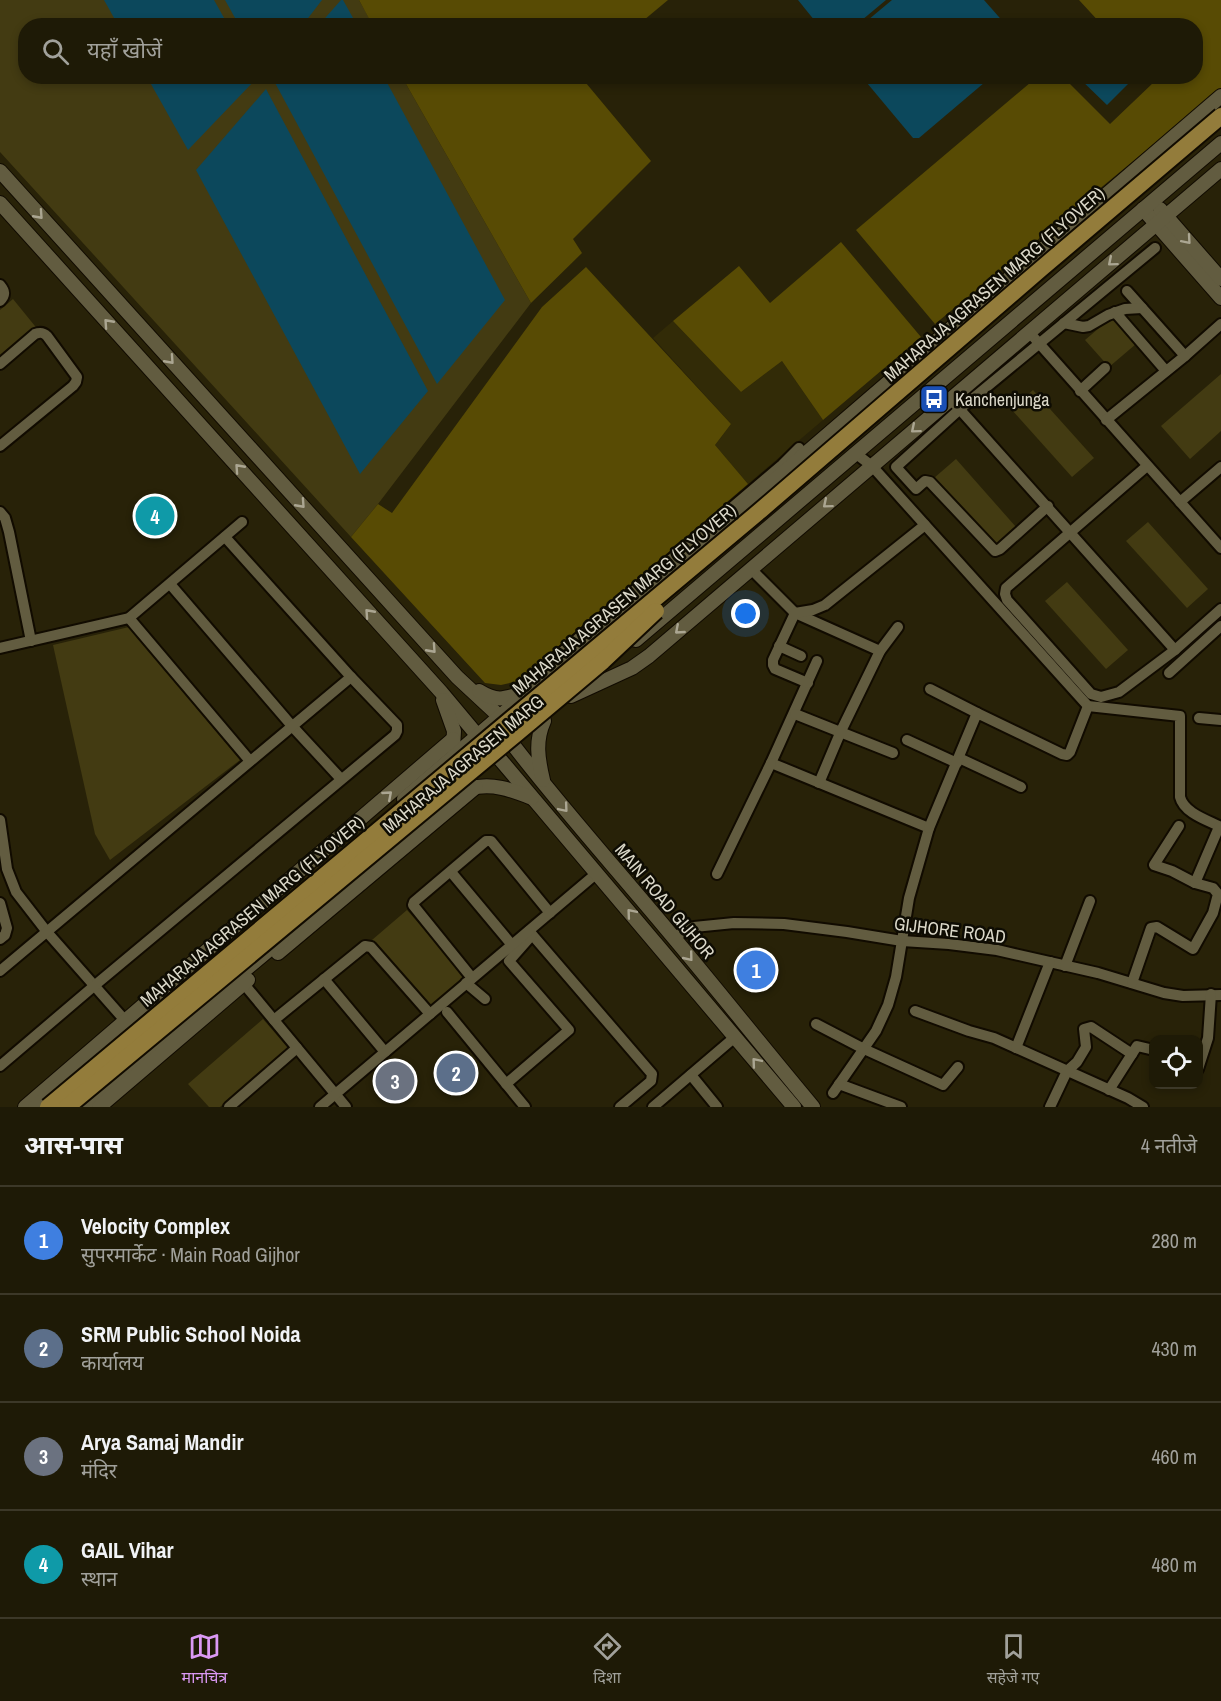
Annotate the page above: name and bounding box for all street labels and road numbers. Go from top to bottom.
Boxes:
street label: MAHARAJA AGRASEN MARG (FLYOVER) [878,181,1110,387]
street label: MAHARAJA AGRASEN MARG (FLYOVER) [507,498,741,700]
street label: MAHARAJA AGRASEN MARG [377,689,549,839]
street label: MAHARAJA AGRASEN MARG (FLYOVER) [135,810,369,1012]
street label: MAIN ROAD GIJHOR [609,838,721,964]
street label: GIJHORE ROAD [893,911,1007,949]

